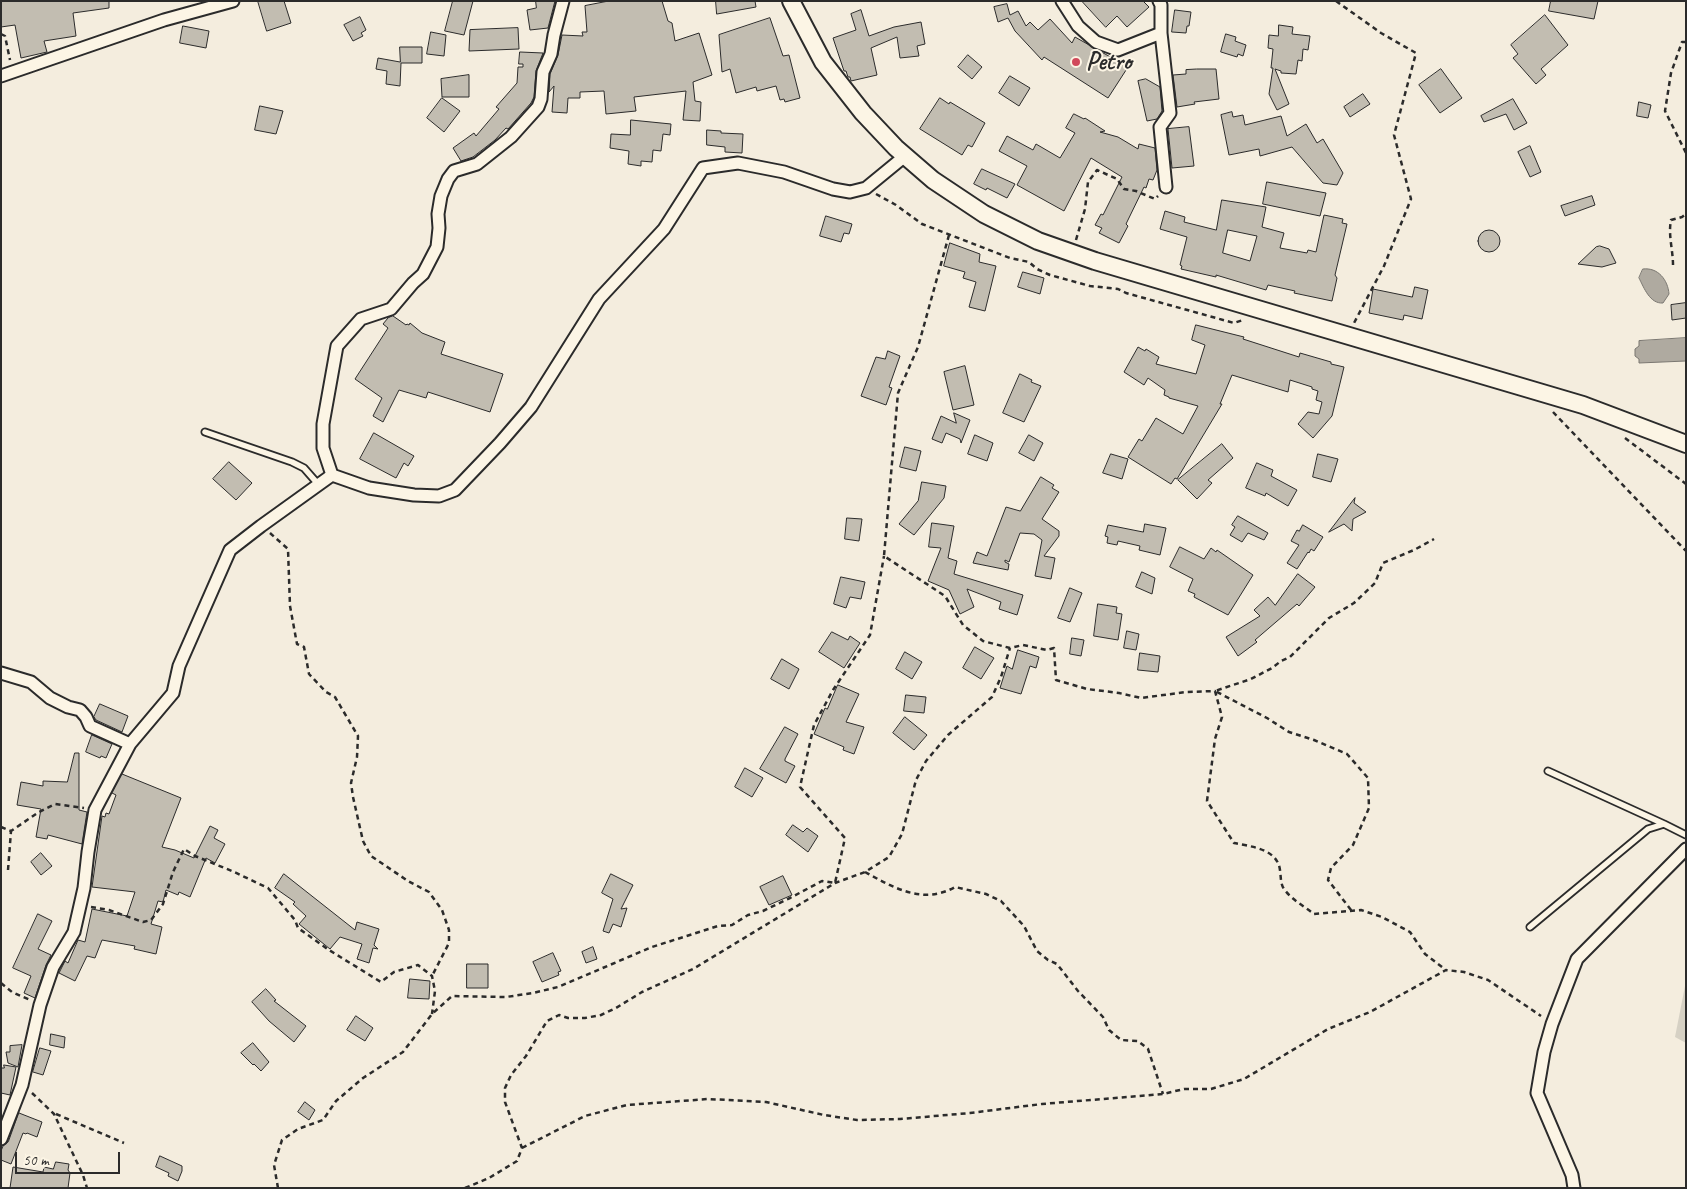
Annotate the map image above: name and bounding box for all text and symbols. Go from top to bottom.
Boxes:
place label: Petro [1086,47,1132,77]
marker: Petro [1070,56,1082,68]
scale bar [18,1142,122,1174]
text: 50 m [23,1151,49,1170]

